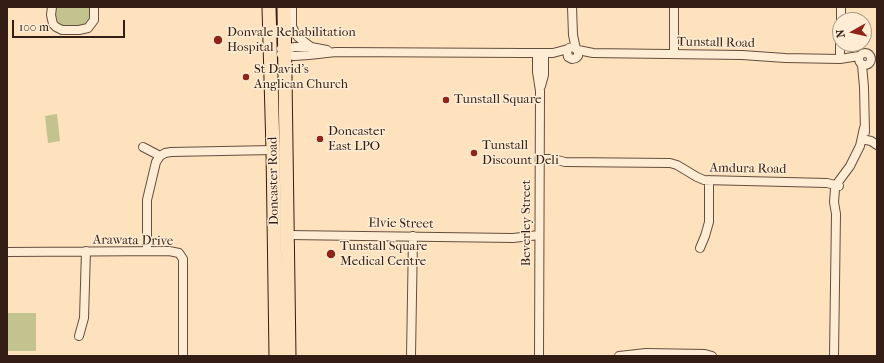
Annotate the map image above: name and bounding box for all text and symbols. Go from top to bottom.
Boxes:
scale bar [14,12,127,38]
north arrow [832,12,872,52]
text: 100 m [19,20,49,34]
place label: Donvale Rehabilitation Hospital [227,25,356,56]
text: N [834,29,848,39]
marker: Donvale Rehabilitation Hospital [212,34,224,46]
street label: Tunstall Road [677,35,755,51]
place label: St David's Anglican Church [254,62,348,93]
marker: St David's Anglican Church [241,72,251,82]
place label: Tunstall Square [454,92,542,108]
marker: Tunstall Square [441,95,451,105]
place label: Doncaster East LPO [328,124,385,155]
marker: Doncaster East LPO [315,134,325,144]
street label: Doncaster Road [265,136,283,226]
place label: Tunstall Discount Deli [482,138,559,169]
marker: Tunstall Discount Deli [469,148,479,158]
street label: Amdura Road [709,161,787,177]
street label: Beverley Street [519,180,535,266]
street label: Elvie Street [368,216,434,232]
street label: Arawata Drive [93,232,173,250]
place label: Tunstall Square Medical Centre [340,239,428,270]
marker: Tunstall Square Medical Centre [325,248,337,260]

